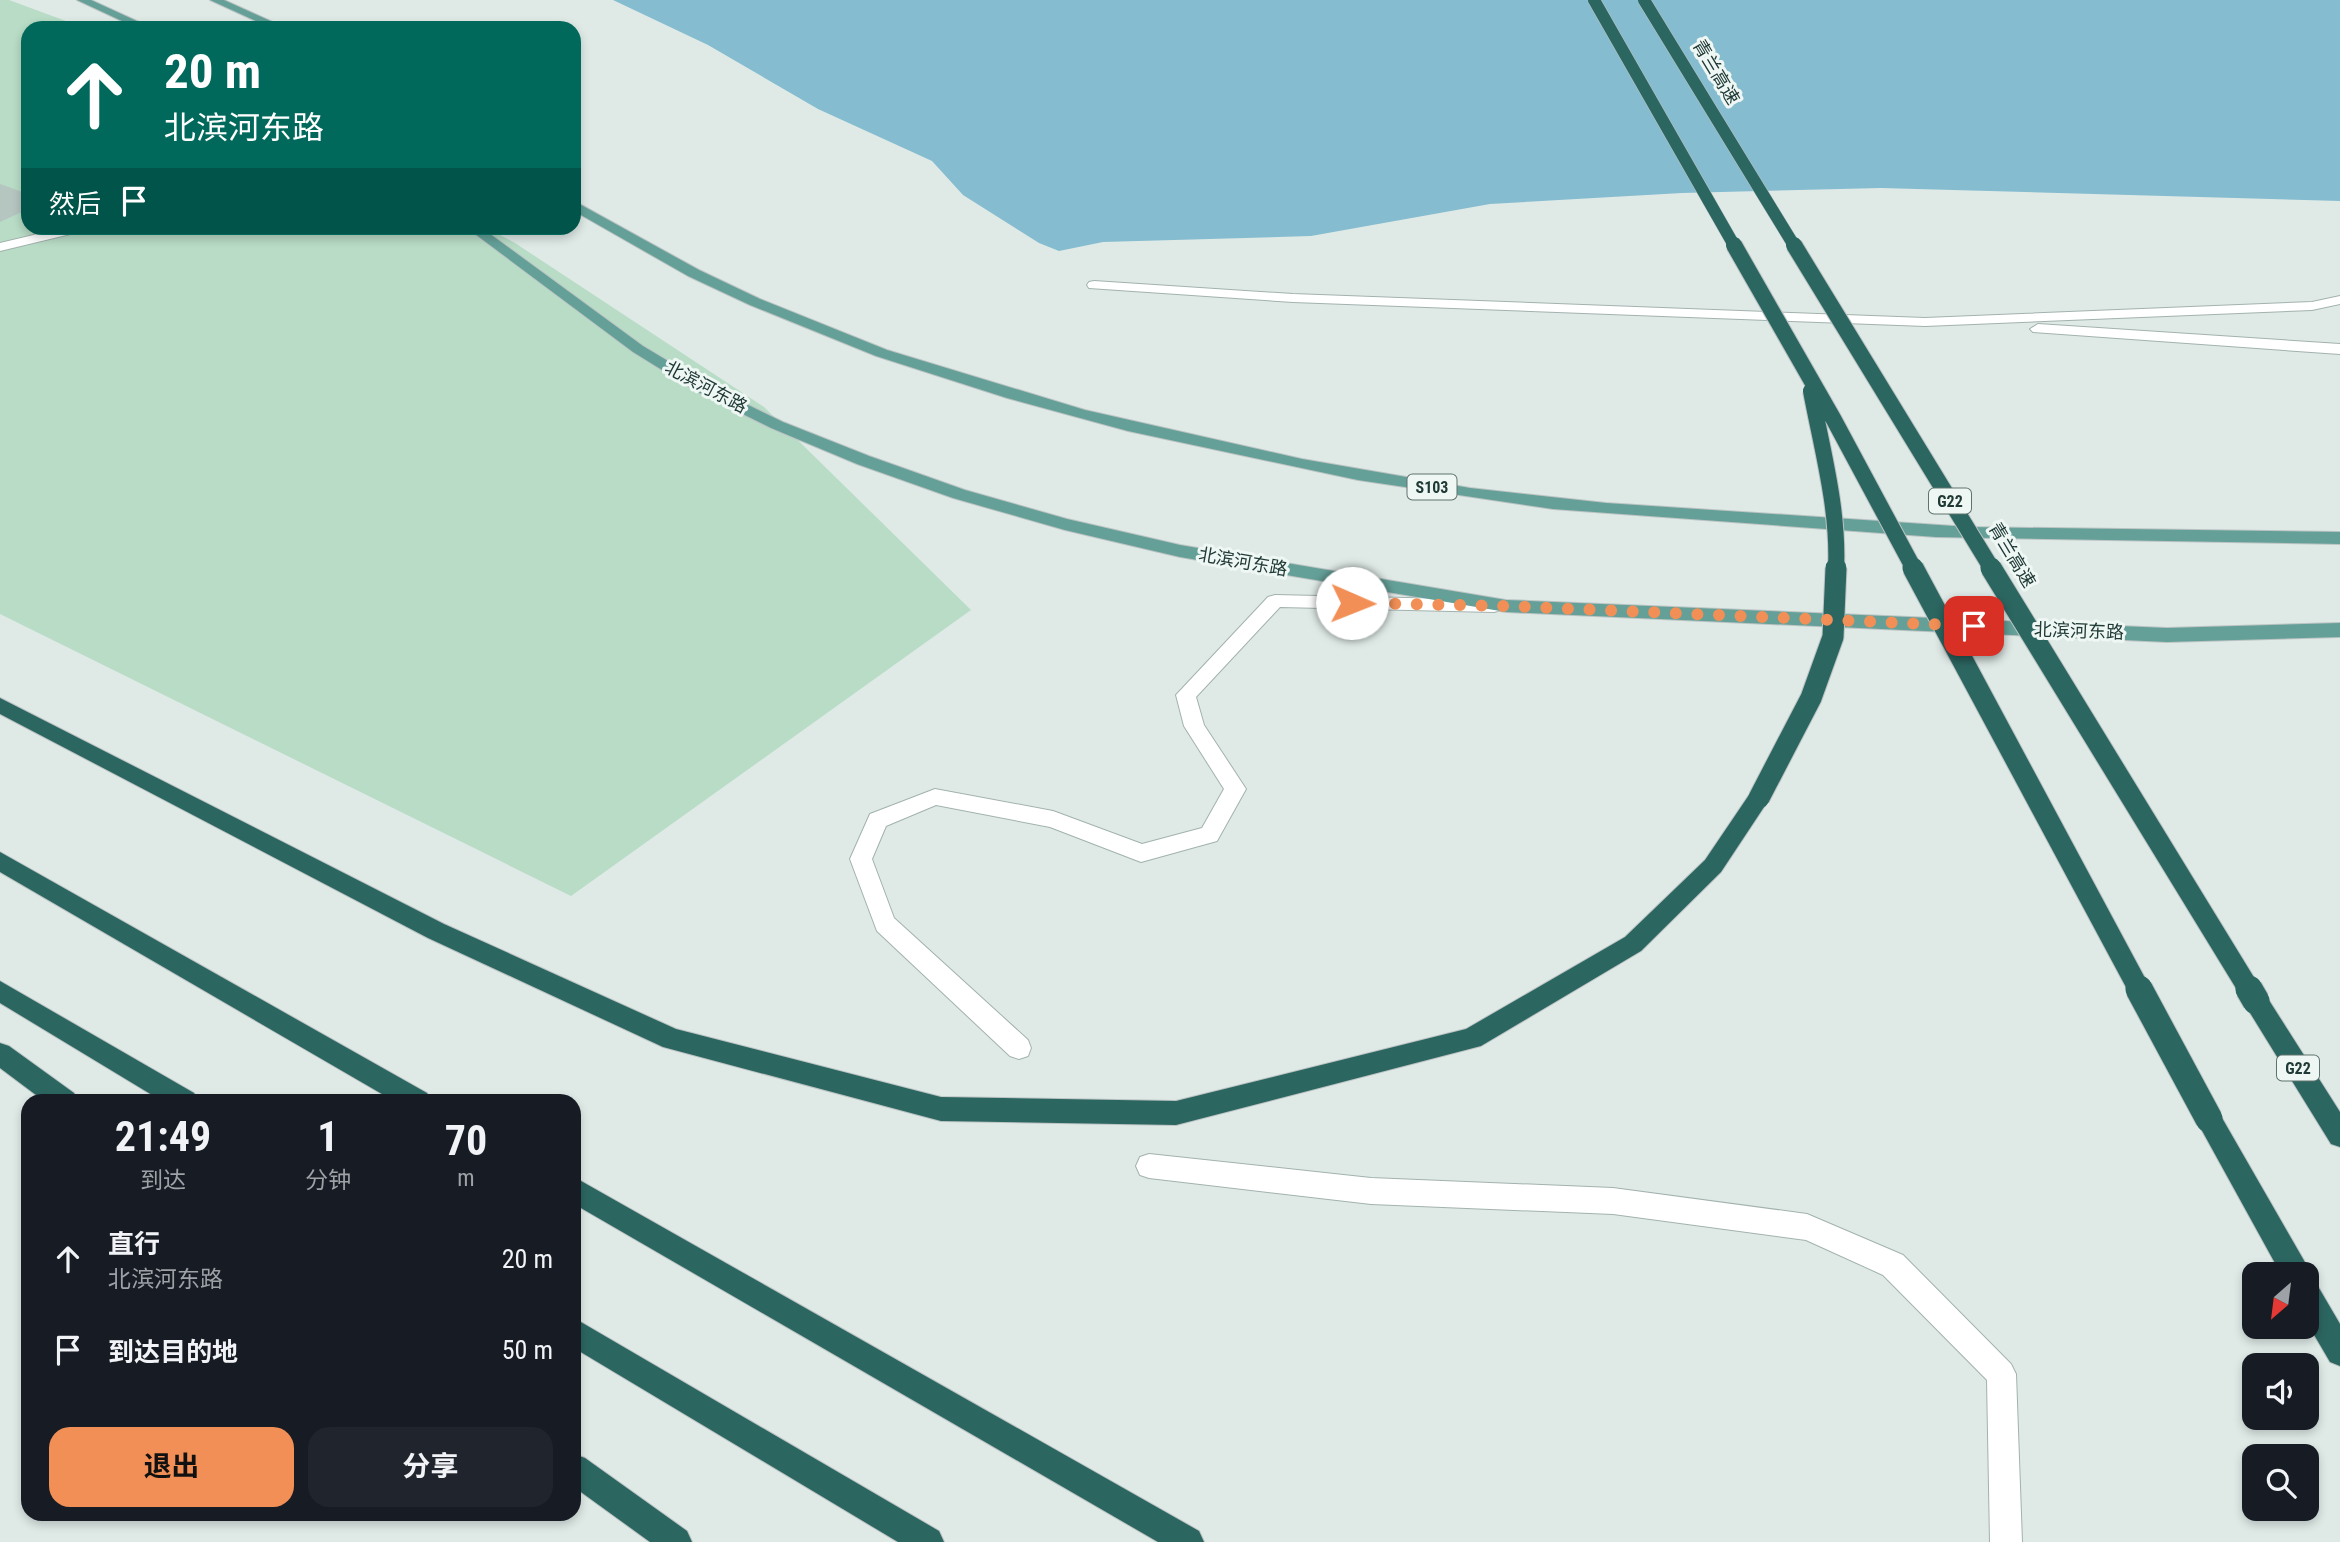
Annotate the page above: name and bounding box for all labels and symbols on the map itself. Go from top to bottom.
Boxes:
street label: 青兰高速 [1689,35,1744,108]
street label: 北滨河东路 [662,356,751,417]
road number: S103 [1408,474,1456,500]
road number: G22 [1929,488,1971,514]
street label: 青兰高速 [1985,518,2040,591]
street label: 北滨河东路 [1197,543,1289,580]
position arrow [1315,566,1389,640]
pin [1944,596,2004,656]
street label: 北滨河东路 [2034,618,2124,643]
road number: G22 [2277,1056,2319,1080]
north arrow [2242,1262,2319,1339]

